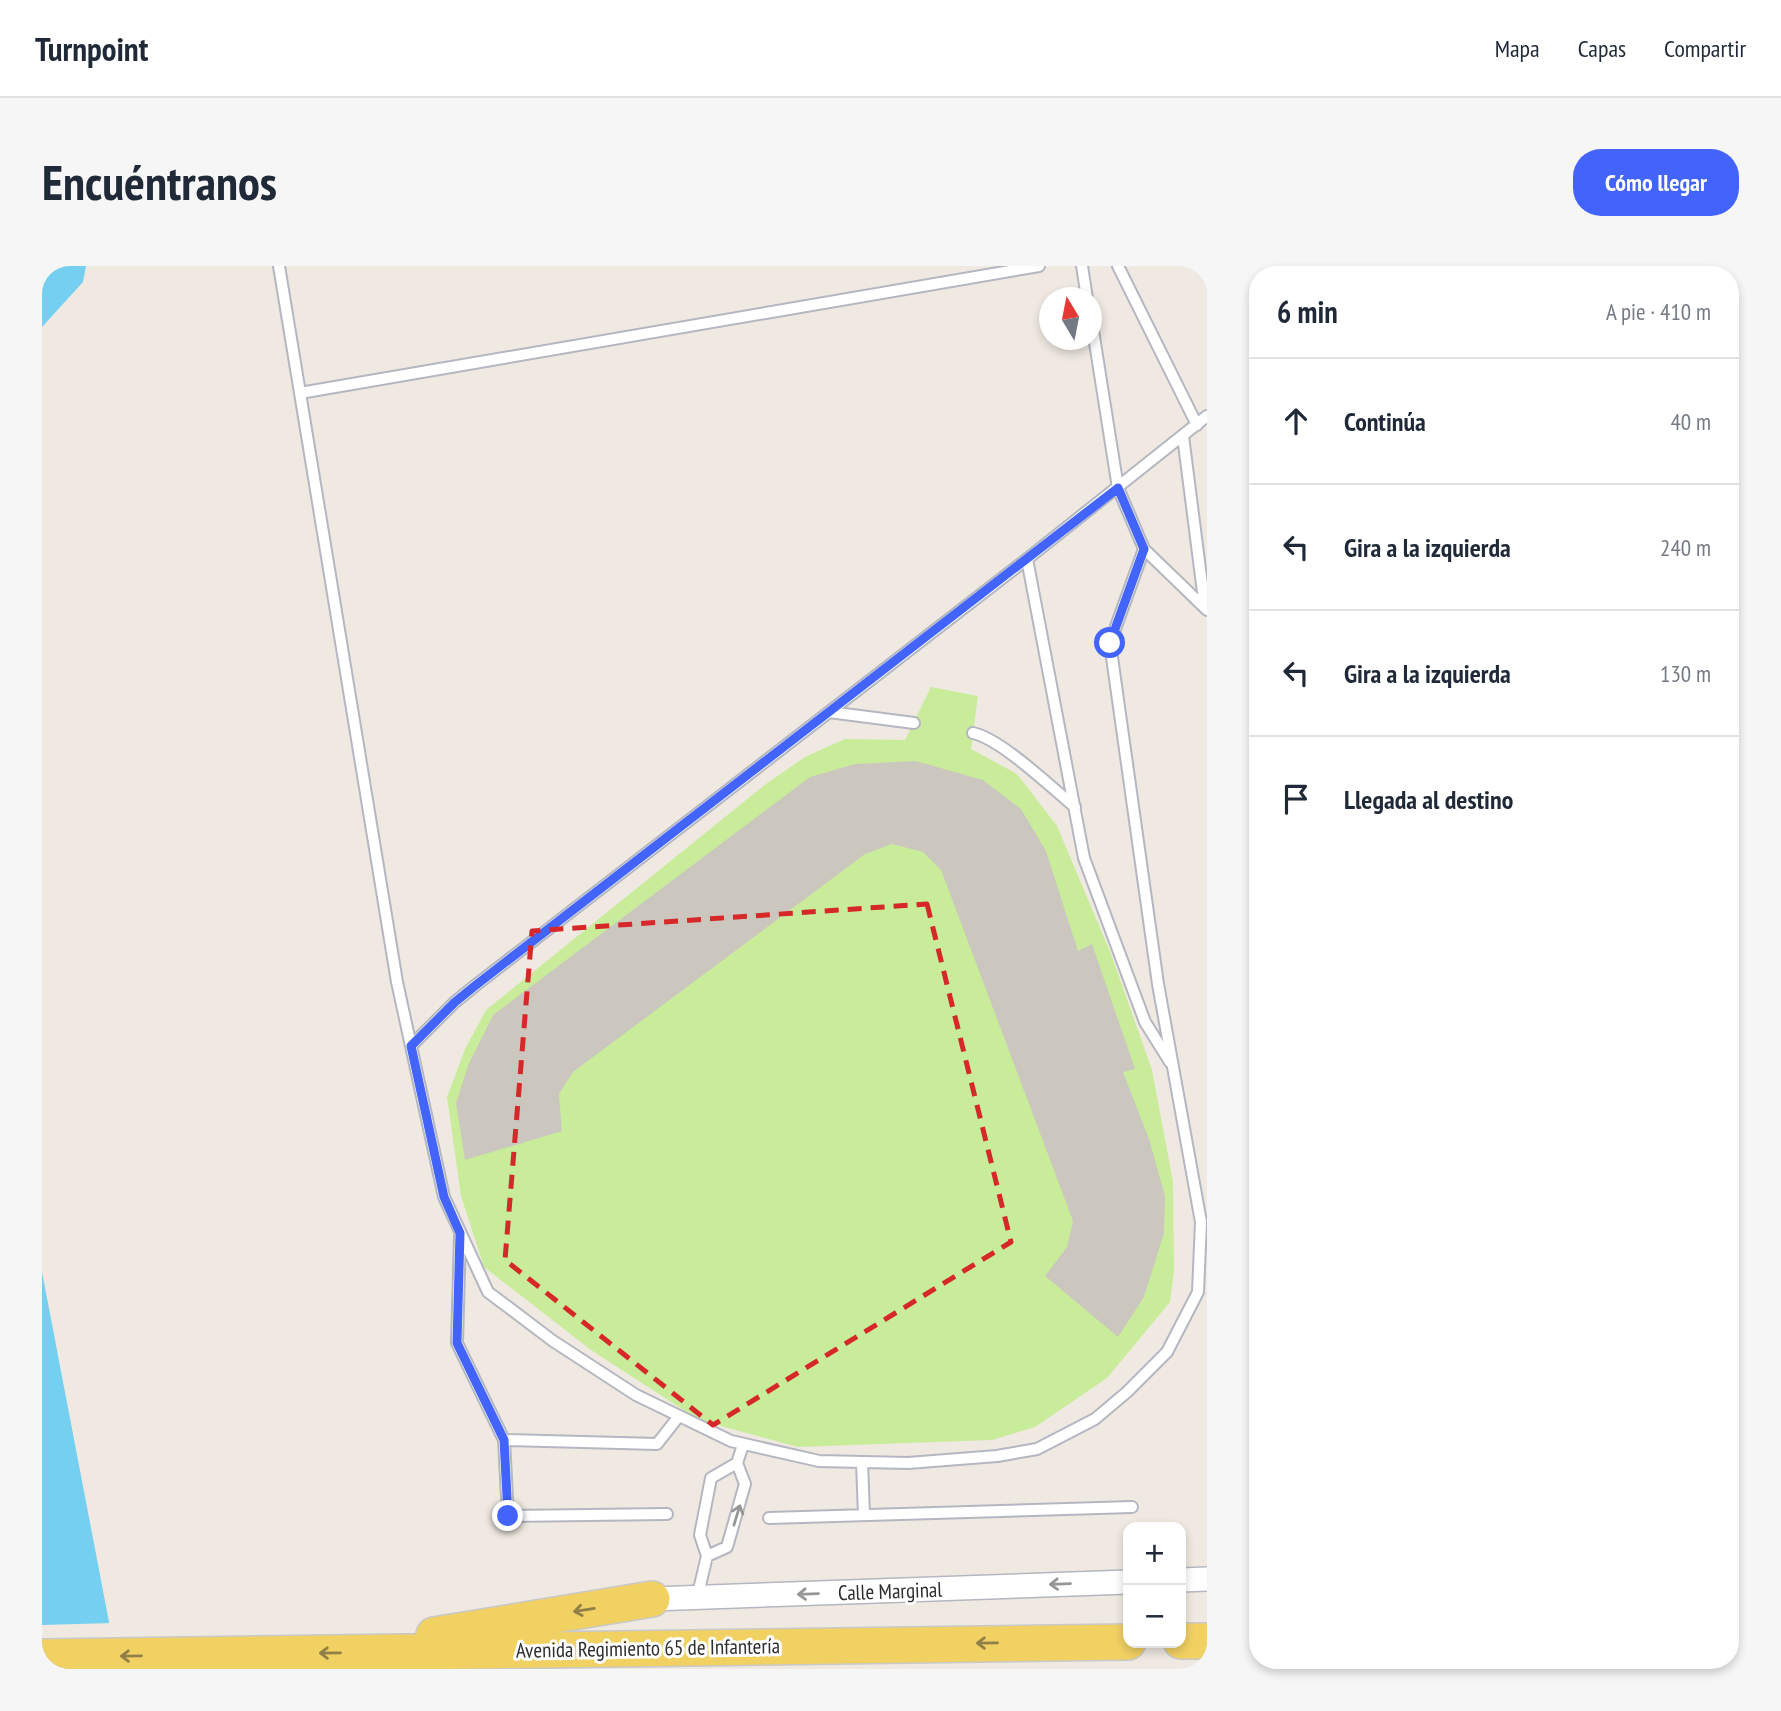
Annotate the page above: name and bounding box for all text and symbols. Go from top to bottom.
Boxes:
text: Turnpoint [35,27,148,70]
text: Mapa [1495,33,1540,64]
text: Capas [1578,33,1626,64]
text: Compartir [1664,33,1746,64]
button: Cómo llegar [1573,149,1739,216]
text: Encuéntranos [42,150,277,214]
north arrow [1039,287,1102,350]
text: 6 min [1277,292,1338,331]
text: A pie · 410 m [1606,297,1711,326]
icon: ahead [1277,402,1315,440]
text: Continúa [1344,405,1426,438]
text: 40 m [1670,407,1711,436]
icon: left [1277,528,1315,566]
text: Gira a la izquierda [1344,531,1511,564]
text: 240 m [1660,533,1711,562]
route start [1094,627,1125,658]
icon: left [1277,654,1315,692]
text: Gira a la izquierda [1344,657,1511,690]
text: 130 m [1660,659,1711,688]
icon: arrive [1277,780,1315,818]
text: Llegada al destino [1344,783,1513,816]
route end [492,1500,523,1531]
one-way arrow [731,1504,744,1526]
map controls [1123,1522,1186,1648]
button: + [1123,1522,1186,1585]
street label: Calle Marginal [837,1576,943,1606]
one-way arrow [1049,1578,1072,1591]
button: − [1123,1585,1186,1648]
one-way arrow [797,1587,820,1600]
one-way arrow [573,1604,596,1617]
street label: Avenida Regimiento 65 de Infantería [516,1632,780,1664]
one-way arrow [975,1637,998,1650]
one-way arrow [319,1647,342,1660]
one-way arrow [120,1649,143,1663]

